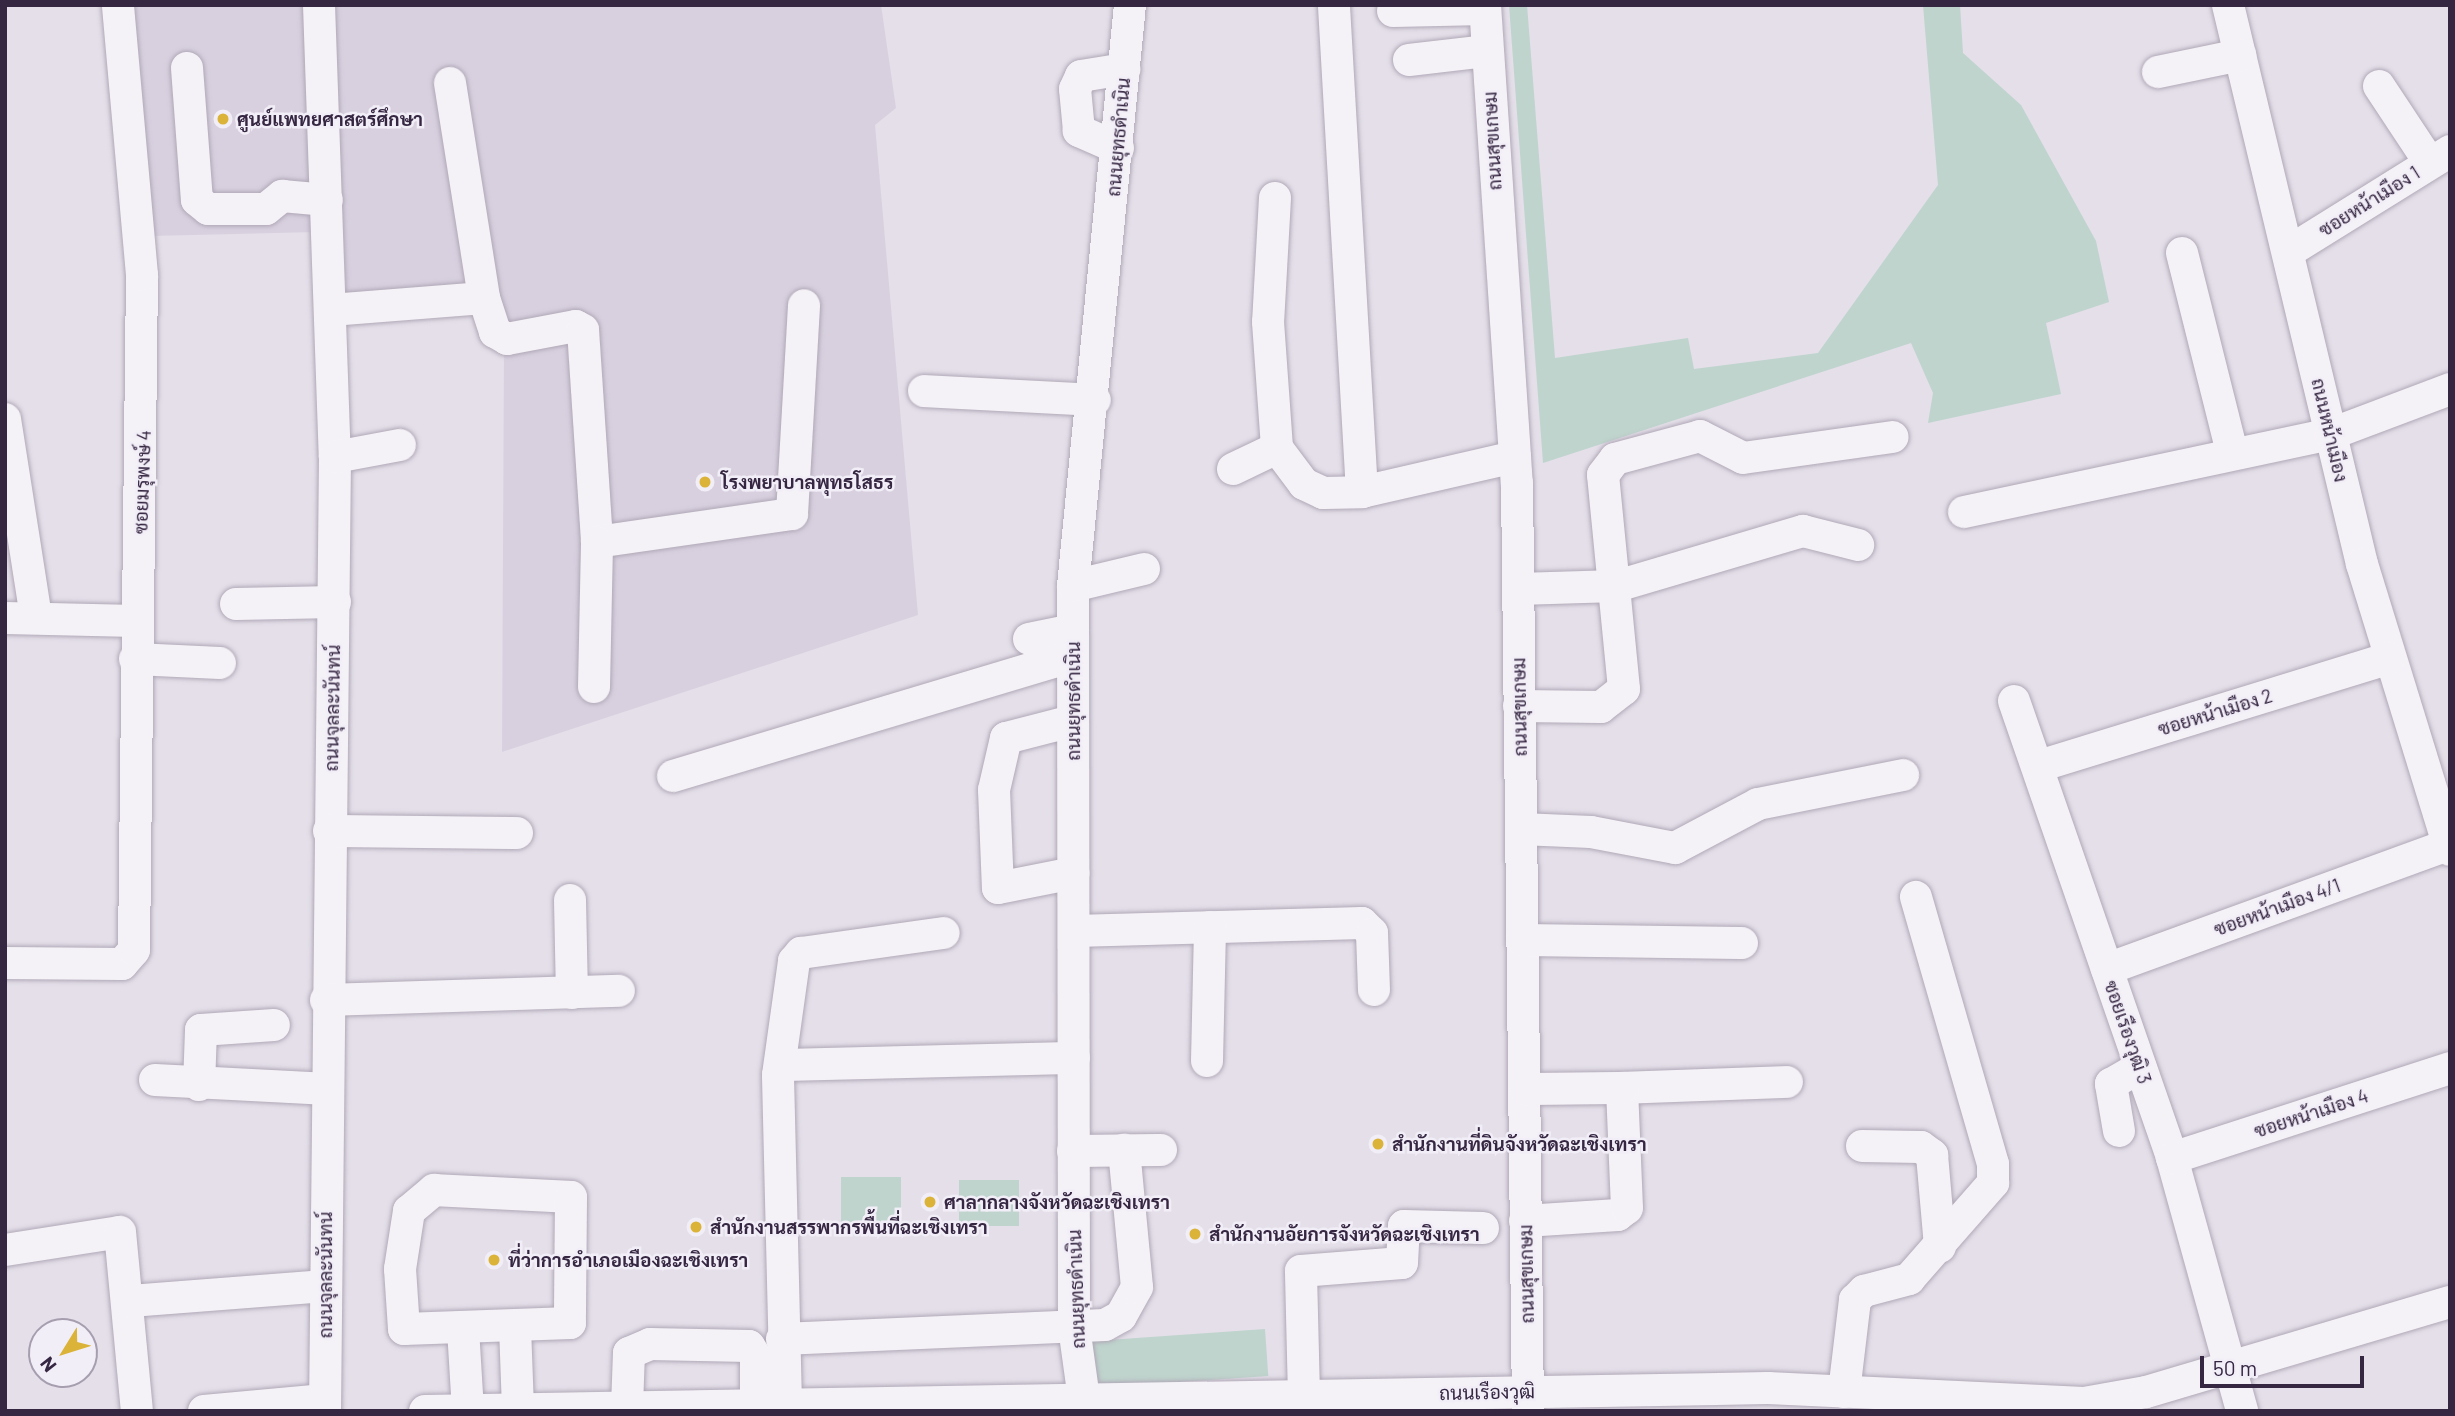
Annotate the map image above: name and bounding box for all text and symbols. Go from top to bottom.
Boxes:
street label: ถนนยุทธดำเนิน [1101,77,1135,197]
street label: ถนนสุขเกษม [1478,91,1506,191]
place label: ศูนย์แพทยศาสตร์ศึกษา [237,108,423,130]
marker: ศูนย์แพทยศาสตร์ศึกษา [215,111,231,127]
street label: ซอยหน้าเมือง 1 [2314,161,2424,241]
street label: ถนนหน้าเมือง [2307,376,2353,484]
street label: ซอยมรุพงษ์ 4 [129,430,155,534]
place label: โรงพยาบาลพุทธโสธร [721,471,893,493]
marker: โรงพยาบาลพุทธโสธร [695,472,715,492]
street label: ถนนยุทธดำเนิน [1062,641,1084,761]
street label: ถนนจุลละนันทน์ [319,644,345,772]
street label: ถนนสุขเกษม [1507,657,1531,757]
street label: ซอยหน้าเมือง 2 [2155,684,2275,740]
street label: ซอยหน้าเมือง 4/1 [2211,874,2343,940]
street label: ซอยเรืองวุฒิ 3 [2100,977,2156,1087]
street label: ซอยหน้าเมือง 4 [2251,1084,2371,1142]
place label: สำนักงานที่ดินจังหวัดฉะเชิงเทรา [1392,1133,1647,1155]
marker: สำนักงานที่ดินจังหวัดฉะเชิงเทรา [1370,1136,1386,1152]
place label: ศาลากลางจังหวัดฉะเชิงเทรา [944,1191,1170,1213]
marker: ศาลากลางจังหวัดฉะเชิงเทรา [922,1194,938,1210]
street label: ถนนจุลละนันทน์ [314,1212,336,1338]
place label: สำนักงานสรรพากรพื้นที่ฉะเชิงเทรา [710,1216,988,1238]
marker: สำนักงานสรรพากรพื้นที่ฉะเชิงเทรา [688,1219,704,1235]
place label: สำนักงานอัยการจังหวัดฉะเชิงเทรา [1209,1223,1480,1245]
street label: ถนนสุขเกษม [1514,1224,1538,1324]
marker: สำนักงานอัยการจังหวัดฉะเชิงเทรา [1187,1226,1203,1242]
street label: ถนนยุทธดำเนิน [1063,1229,1089,1349]
place label: ที่ว่าการอำเภอเมืองฉะเชิงเทรา [508,1249,748,1271]
marker: ที่ว่าการอำเภอเมืองฉะเชิงเทรา [486,1252,502,1268]
north arrow [28,1318,98,1388]
scale bar [2203,1342,2368,1386]
text: N [35,1353,61,1377]
text: 50 m [2213,1355,2257,1380]
street label: ถนนเรืองวุฒิ [1439,1380,1535,1404]

